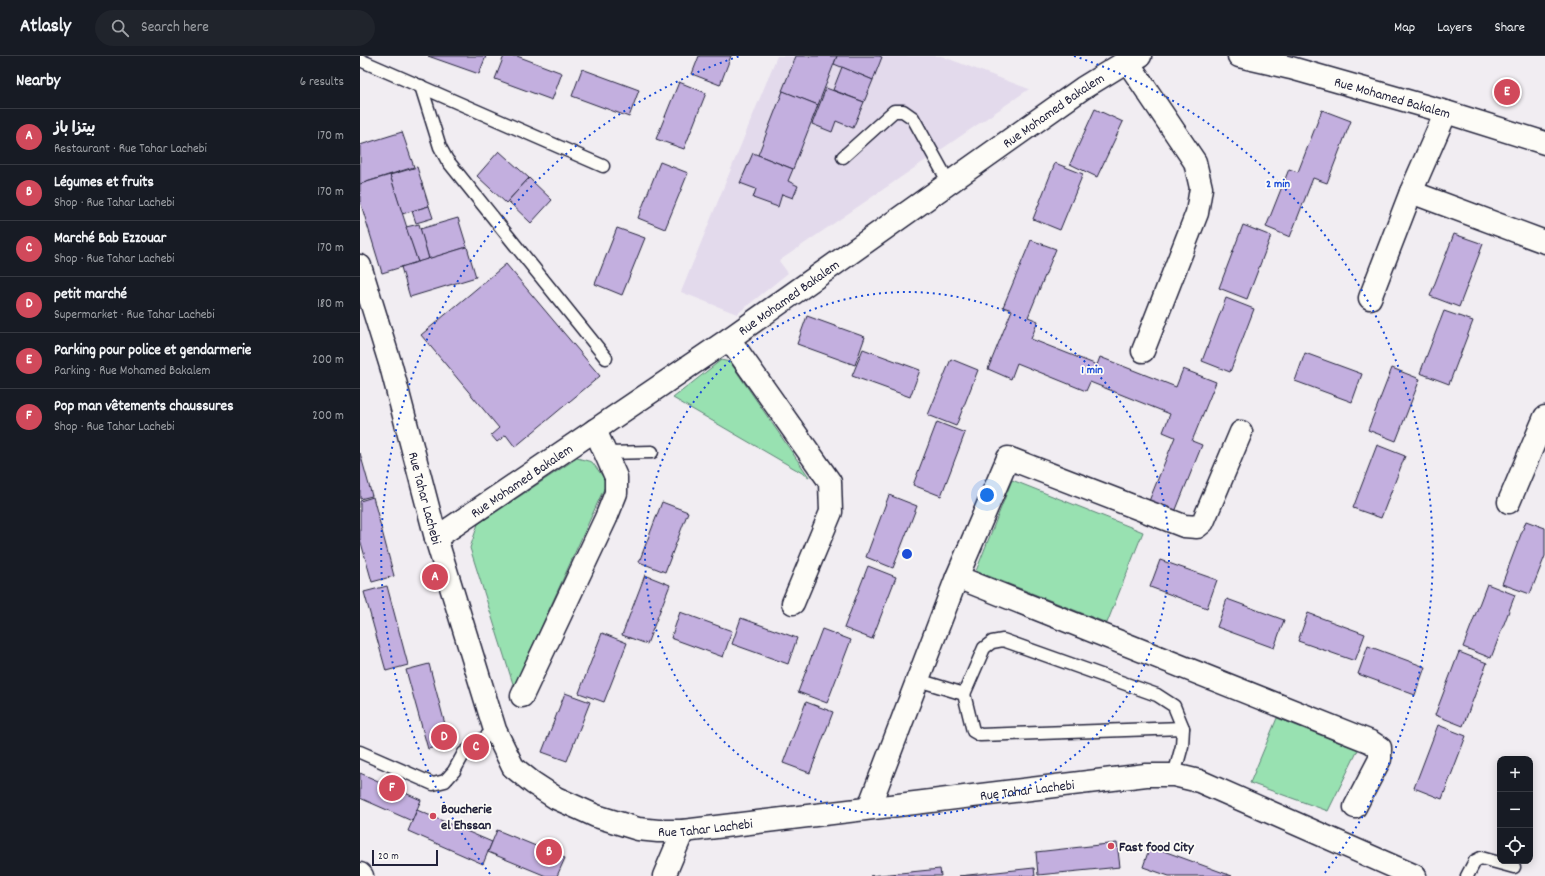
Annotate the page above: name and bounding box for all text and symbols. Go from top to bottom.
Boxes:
search box [95,10,375,46]
text: Atlasly [20,14,71,41]
icon: search [109,17,131,39]
text: Search here [141,17,209,39]
text: Map [1394,18,1415,38]
text: Layers [1437,18,1472,38]
text: Share [1494,18,1525,38]
street label: Rue Mohamed Bakalem [999,69,1109,154]
text: Nearby [16,70,60,94]
text: 6 results [300,73,344,92]
street label: Rue Mohamed Bakalem [1332,73,1453,125]
pin: E [1494,77,1520,107]
text: بيتزا باز [54,118,95,140]
text: A [25,127,33,146]
text: 170 m [317,127,344,146]
text: Restaurant · Rue Tahar Lachebi [54,140,207,159]
text: Légumes et fruits [54,172,154,194]
text: 2 min [1266,176,1290,193]
text: B [26,183,32,202]
text: 170 m [317,183,344,202]
text: Shop · Rue Tahar Lachebi [54,194,175,213]
text: Marché Bab Ezzouar [54,228,166,250]
text: C [26,239,32,258]
text: 170 m [317,239,344,258]
text: Shop · Rue Tahar Lachebi [54,250,175,269]
street label: Rue Mohamed Bakalem [735,256,844,341]
text: petit marché [54,284,127,306]
text: D [26,295,32,314]
text: 180 m [317,295,344,314]
text: Supermarket · Rue Tahar Lachebi [54,306,215,325]
text: Parking pour police et gendarmerie [54,340,251,362]
text: E [26,351,32,370]
text: 200 m [312,351,344,370]
text: Parking · Rue Mohamed Bakalem [54,362,210,381]
text: 1 min [1081,362,1103,379]
text: Pop man vêtements chaussures [54,396,234,418]
text: F [26,407,32,426]
text: 200 m [312,407,344,426]
text: Shop · Rue Tahar Lachebi [54,418,175,437]
street label: Rue Mohamed Bakalem [467,440,578,524]
street label: Rue Tahar Lachebi [402,450,446,548]
your location [977,485,997,505]
centre of rings [900,547,914,561]
pin: A [422,562,448,592]
pin: D [431,722,457,752]
pin: C [463,732,489,762]
map controls [1497,756,1533,864]
button: + [1497,756,1533,792]
pin: F [379,773,405,803]
street label: Rue Tahar Lachebi [979,776,1076,807]
button: − [1497,792,1533,828]
place label: Boucherie el Ehssan [441,800,492,836]
marker: Boucherie el Ehssan [428,811,438,821]
street label: Rue Tahar Lachebi [658,815,754,843]
button: locate [1497,828,1533,864]
pin: B [536,837,562,867]
place label: Fast food City [1119,838,1195,858]
marker: Fast food City [1106,841,1116,851]
scale bar [372,848,438,867]
text: 20 m [378,849,399,865]

